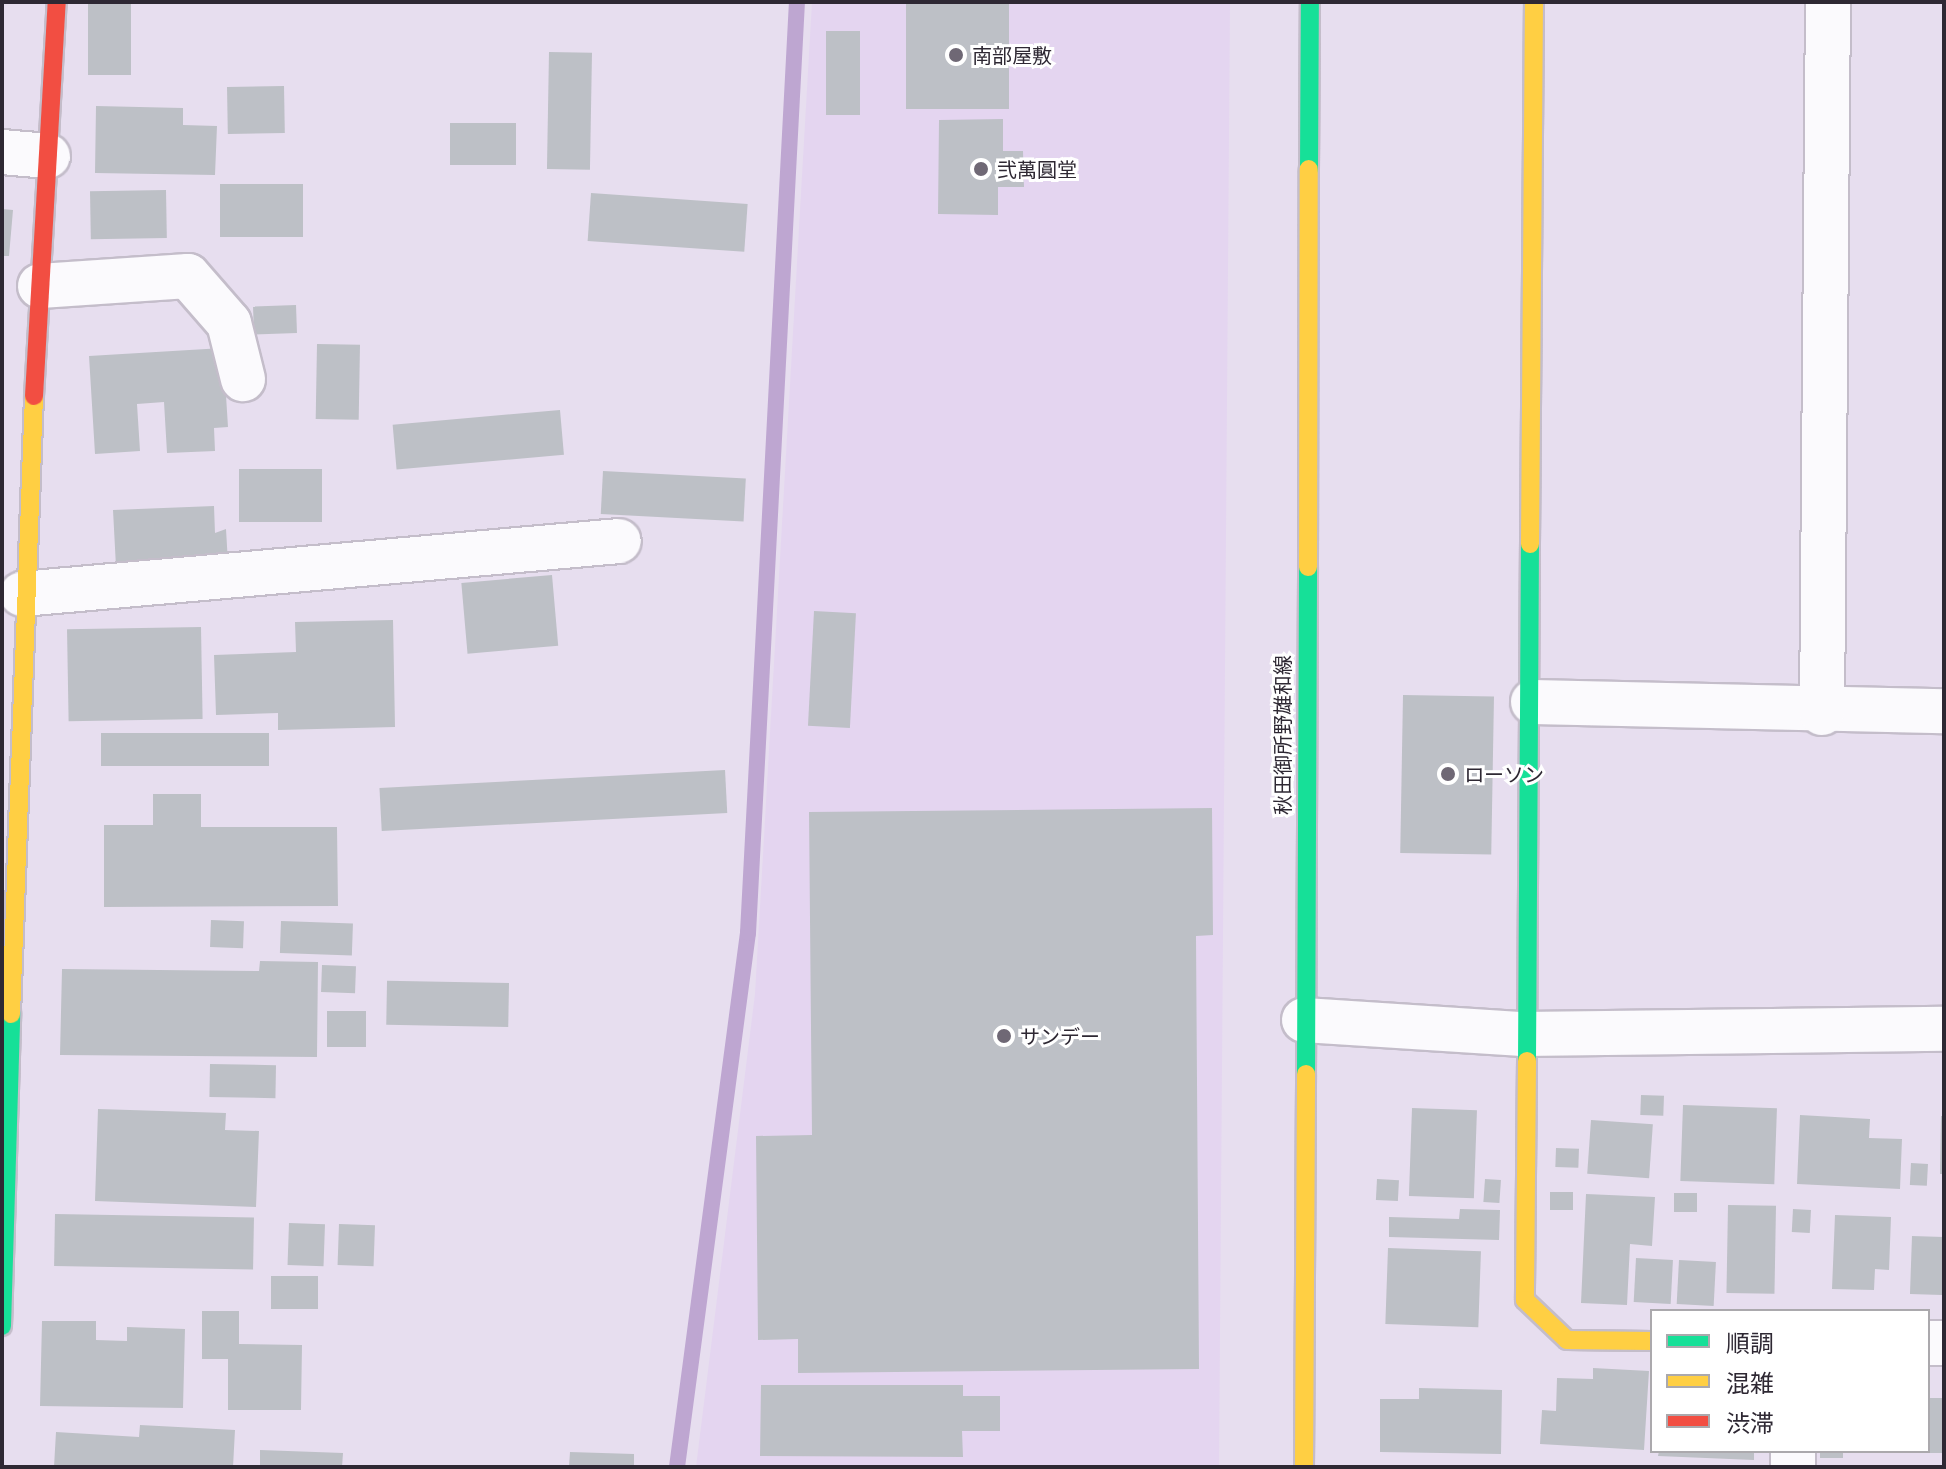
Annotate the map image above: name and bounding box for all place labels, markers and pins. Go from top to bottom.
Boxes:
place label: 南部屋敷 [972,43,1052,67]
marker: 南部屋敷 [947,46,965,64]
place label: 弐萬圓堂 [997,157,1077,181]
marker: 弐萬圓堂 [972,160,990,178]
place label: ローソン [1464,762,1544,786]
marker: ローソン [1439,765,1457,783]
place label: サンデー [1020,1024,1100,1048]
marker: サンデー [995,1027,1013,1045]

